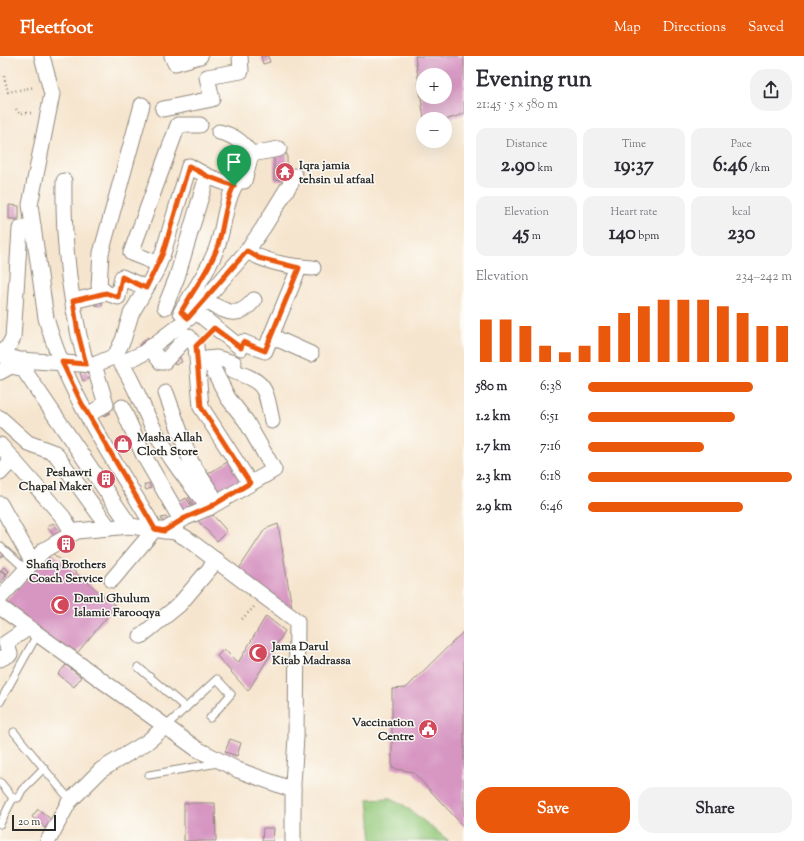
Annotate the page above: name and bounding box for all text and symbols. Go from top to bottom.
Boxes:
text: Fleetfoot [20,15,93,42]
text: Map [614,18,641,38]
text: Directions [663,18,726,38]
text: Saved [748,18,784,38]
text: Evening run [476,65,592,97]
map controls [416,68,452,148]
button: + [416,68,452,104]
button: share [750,69,792,111]
text: 21:45 · 5 × 580 m [476,96,558,114]
button: − [416,112,452,148]
text: Distance [506,136,547,152]
text: Time [622,136,646,152]
text: Pace [731,136,752,152]
pin [217,145,251,186]
icon: arrive [223,151,245,173]
text: 2.90 [501,152,535,181]
text: 19:37 [614,152,654,181]
text: 6:46 [713,152,748,181]
place label: Iqra jamia tehsin ul atfaal [298,157,375,189]
text: km [535,160,553,176]
text: /km [748,160,770,176]
temple icon: Iqra jamia tehsin ul atfaal [274,161,296,183]
text: Elevation [504,204,549,220]
text: Heart rate [611,204,657,220]
text: kcal [732,204,751,220]
text: 45 [512,220,529,249]
text: 140 [609,220,636,249]
text: 230 [727,220,755,249]
text: m [529,228,541,244]
text: bpm [636,228,659,244]
text: Elevation [476,268,529,286]
text: 234–242 m [736,268,792,286]
text: 580 m [476,378,507,396]
text: 6:38 [540,378,561,396]
text: 1.2 km [476,408,510,426]
text: 6:51 [540,408,559,426]
place label: Masha Allah Cloth Store [136,429,203,461]
shop icon: Masha Allah Cloth Store [112,433,134,455]
text: 1.7 km [476,438,511,456]
text: 7:16 [540,438,561,456]
place label: Peshawri Chapal Maker [19,464,93,496]
building icon: Peshawri Chapal Maker [95,468,117,490]
text: 2.3 km [476,468,511,486]
text: 6:18 [540,468,561,486]
text: 2.9 km [476,498,512,516]
text: 6:46 [540,498,563,516]
building icon: Shafiq Brothers Coach Service [55,533,77,555]
place label: Shafiq Brothers Coach Service [26,556,106,588]
place label: Darul Ghulum Islamic Farooqya [73,590,161,622]
mosque icon: Darul Ghulum Islamic Farooqya [49,594,71,616]
place label: Jama Darul Kitab Madrassa [271,638,351,670]
mosque icon: Jama Darul Kitab Madrassa [247,642,269,664]
place label: Vaccination Centre [351,714,415,746]
public building icon: Vaccination Centre [417,718,439,740]
button: Save [476,787,630,833]
button: Share [638,787,792,833]
scale bar [12,813,56,832]
text: 20 m [18,814,40,830]

